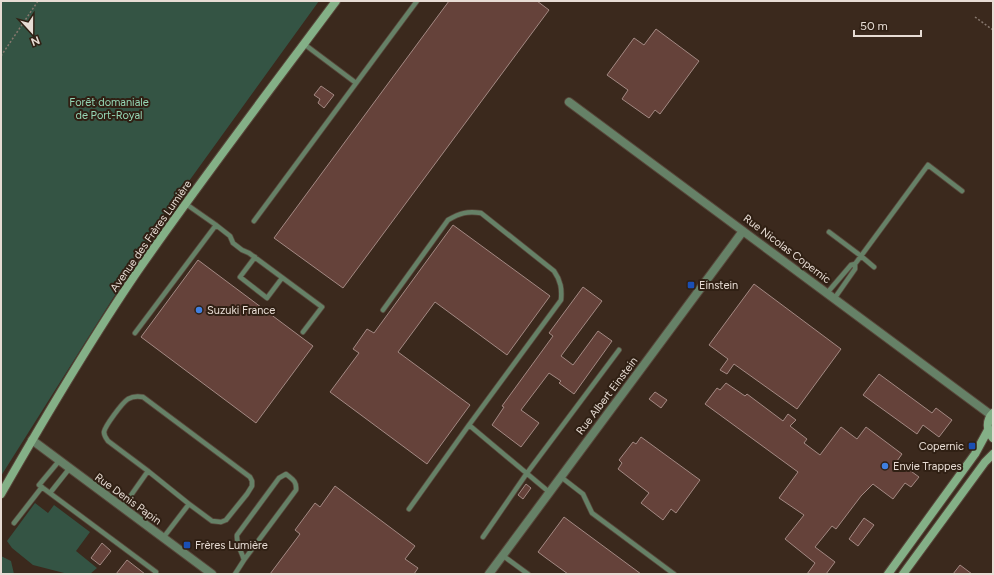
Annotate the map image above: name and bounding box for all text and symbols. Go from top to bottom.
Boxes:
north arrow [12,12,52,52]
scale bar [854,12,921,38]
text: 50 m [860,19,888,33]
text: N [29,33,42,48]
park label: Forêt domaniale de Port-Royal [69,96,149,122]
street label: Avenue des Frères Lumière [108,178,194,294]
street label: Rue Nicolas Copernic [741,212,833,286]
place label: Einstein [699,279,738,292]
marker: Einstein [686,280,696,290]
place label: Suzuki France [207,304,275,317]
marker: Suzuki France [194,305,204,315]
street label: Rue Albert Einstein [574,355,640,437]
place label: Copernic [919,440,964,453]
marker: Copernic [967,441,977,451]
place label: Envie Trappes [893,460,962,473]
marker: Envie Trappes [880,461,890,471]
street label: Rue Denis Papin [92,471,164,527]
place label: Frères Lumière [195,539,268,552]
marker: Frères Lumière [182,540,192,550]

